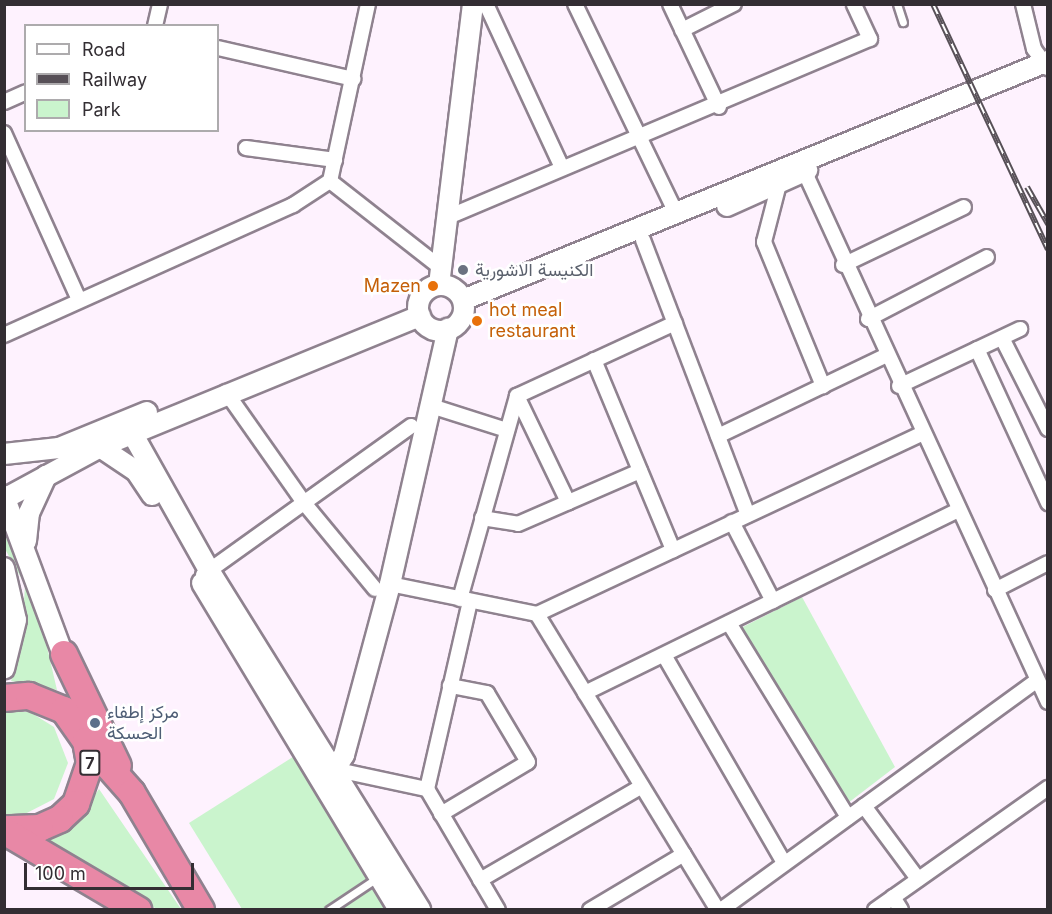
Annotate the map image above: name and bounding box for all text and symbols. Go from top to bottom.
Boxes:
legend [24,24,219,132]
text: Road [82,39,125,60]
text: Railway [82,69,147,90]
text: Park [82,99,121,120]
place label: الكنيسة الاشورية [475,259,593,281]
marker: الكنيسة الاشورية [456,263,470,277]
place label: Mazen [364,275,421,297]
marker: Mazen [426,279,440,293]
place label: hot meal restaurant [489,300,576,342]
marker: hot meal restaurant [470,314,484,328]
place label: مركز إطفاء الحسكة [107,702,179,744]
marker: مركز إطفاء الحسكة [88,716,102,730]
road number: 7 [78,750,102,776]
scale bar [27,851,196,889]
text: 100 m [35,863,86,884]

